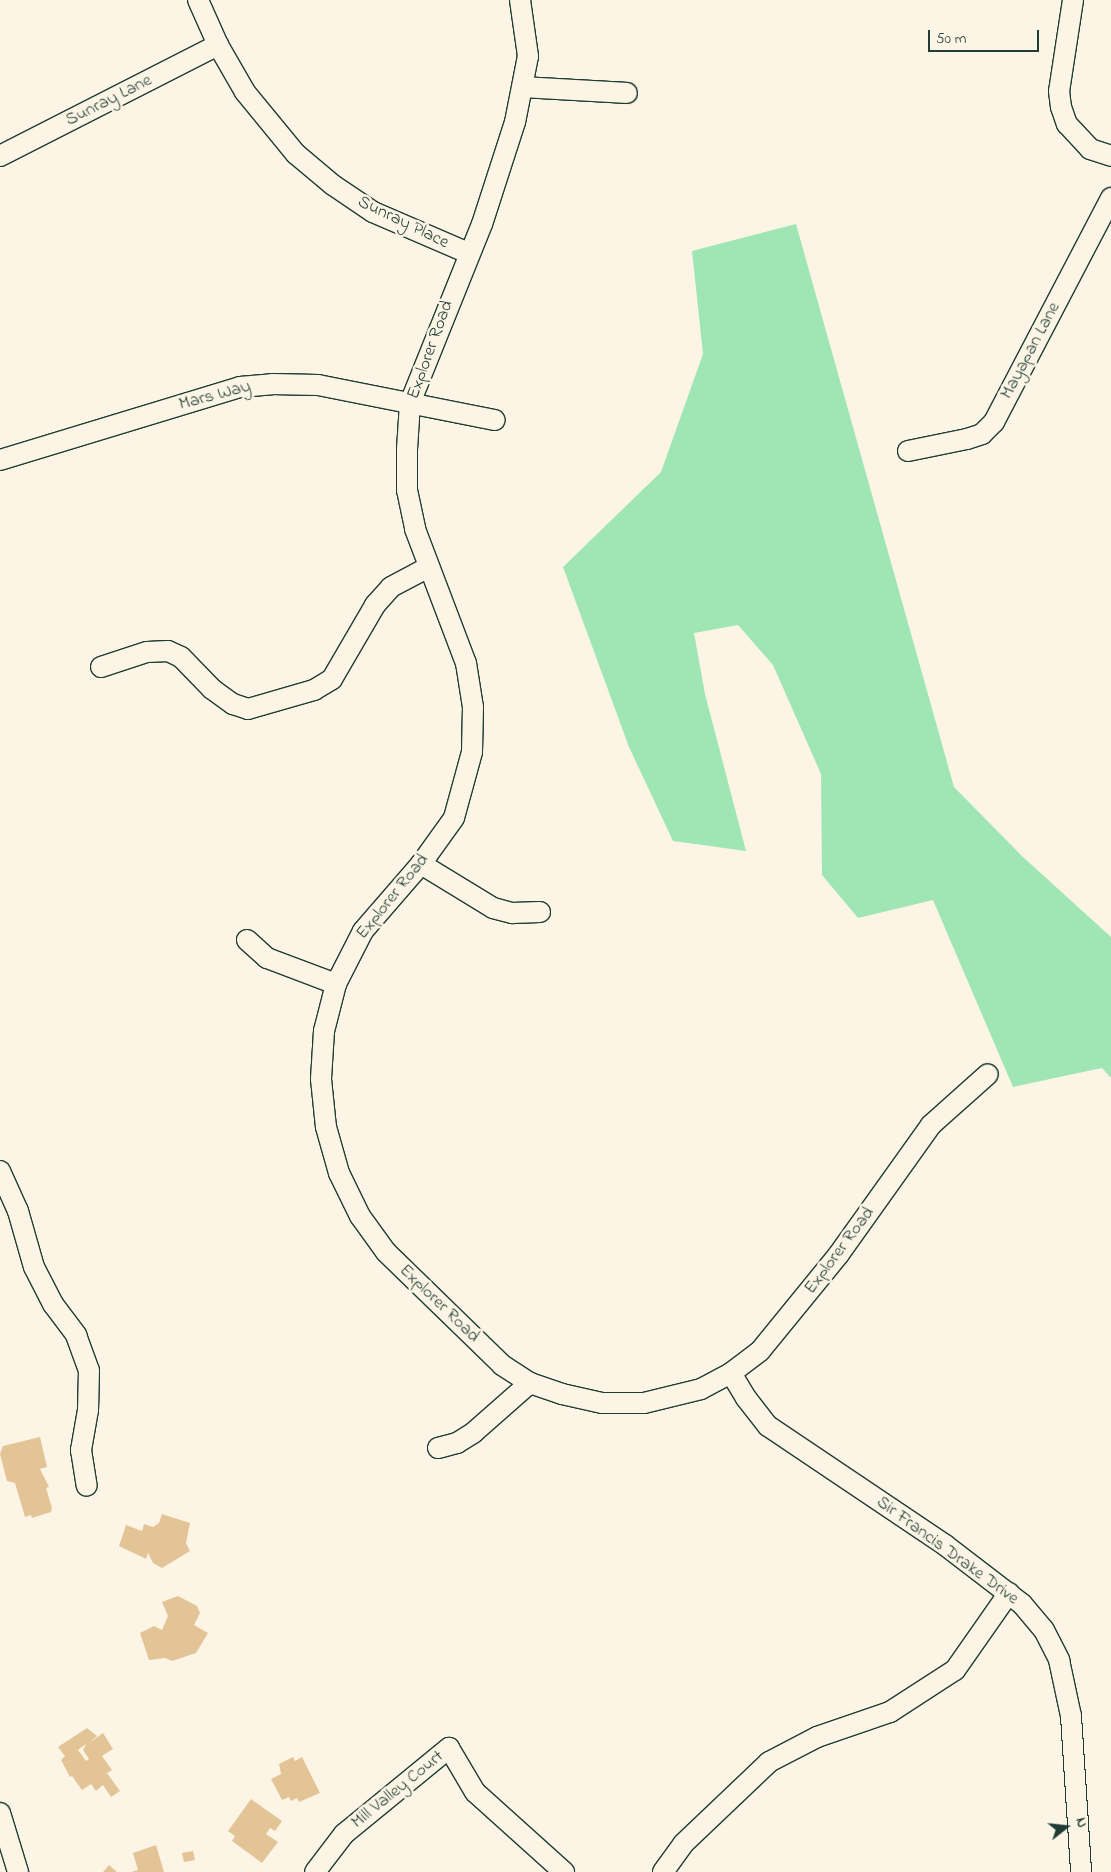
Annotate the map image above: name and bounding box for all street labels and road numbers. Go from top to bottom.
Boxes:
street label: Sunray Lane [62,70,156,132]
street label: Sunray Place [354,192,452,254]
street label: Explorer Road [403,298,459,402]
street label: Mayapan Lane [996,299,1066,403]
street label: Mars Way [177,376,253,416]
street label: Explorer Road [352,850,434,944]
street label: Explorer Road [800,1203,880,1299]
street label: Explorer Road [394,1260,484,1348]
street label: Sir Francis Drake Drive [872,1492,1022,1610]
street label: Mill Valley Court [347,1746,449,1834]

